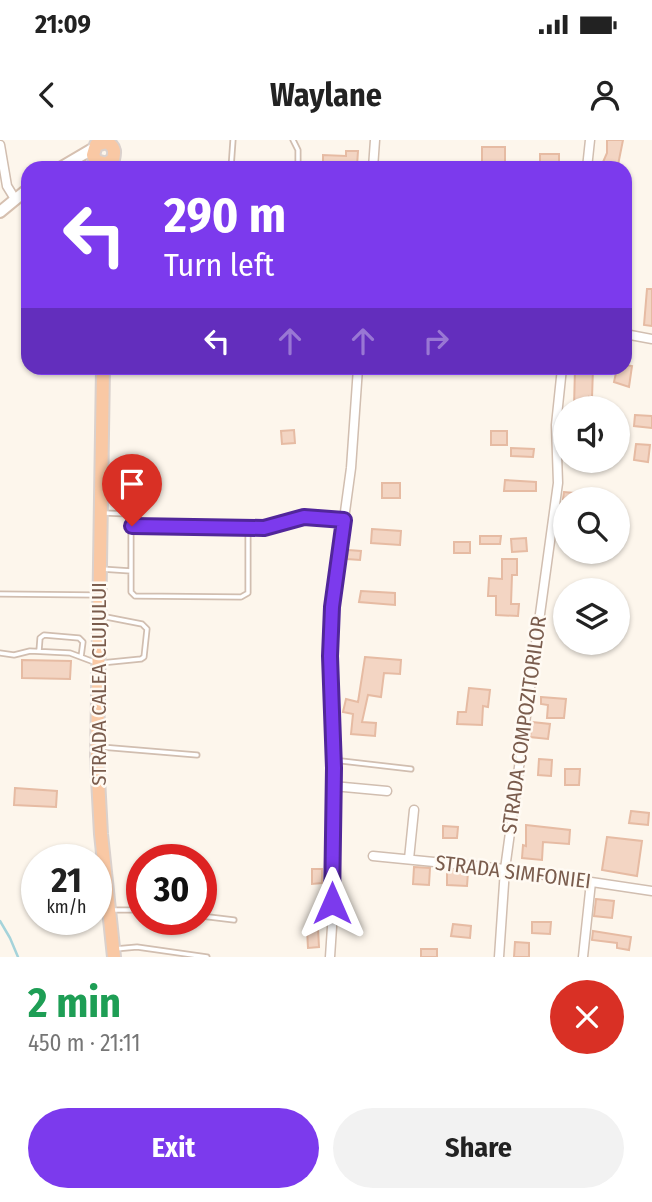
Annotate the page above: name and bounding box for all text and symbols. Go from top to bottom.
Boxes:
text: 21:09 [35,9,91,40]
icon: back [28,76,66,114]
text: Waylane [270,76,382,114]
icon: person [586,76,624,114]
text: 290 m [164,186,286,245]
icon: left [49,189,140,280]
text: Turn left [164,246,274,284]
icon: left [198,322,236,360]
icon: ahead [271,322,309,360]
icon: ahead [344,322,382,360]
icon: right [417,322,455,360]
map controls [553,396,630,655]
button: sound [553,396,630,473]
pin [102,454,162,526]
icon: arrive [113,465,151,503]
button: search [553,487,630,564]
button: layers [553,578,630,655]
street label: STRADA CALEA CLUJULUI [86,582,112,786]
street label: STRADA COMPOZITORILOR [496,614,552,836]
speed limit sign: 30 [126,844,217,935]
street label: STRADA SIMFONIEI [434,850,592,894]
text: 21 [51,859,82,901]
position arrow [295,866,369,940]
text: km/h [46,896,87,918]
text: 2 min [28,978,121,1028]
button: close [550,980,624,1054]
text: 450 m · 21:11 [28,1029,140,1057]
button: Exit [28,1108,319,1188]
button: Share [333,1108,624,1188]

